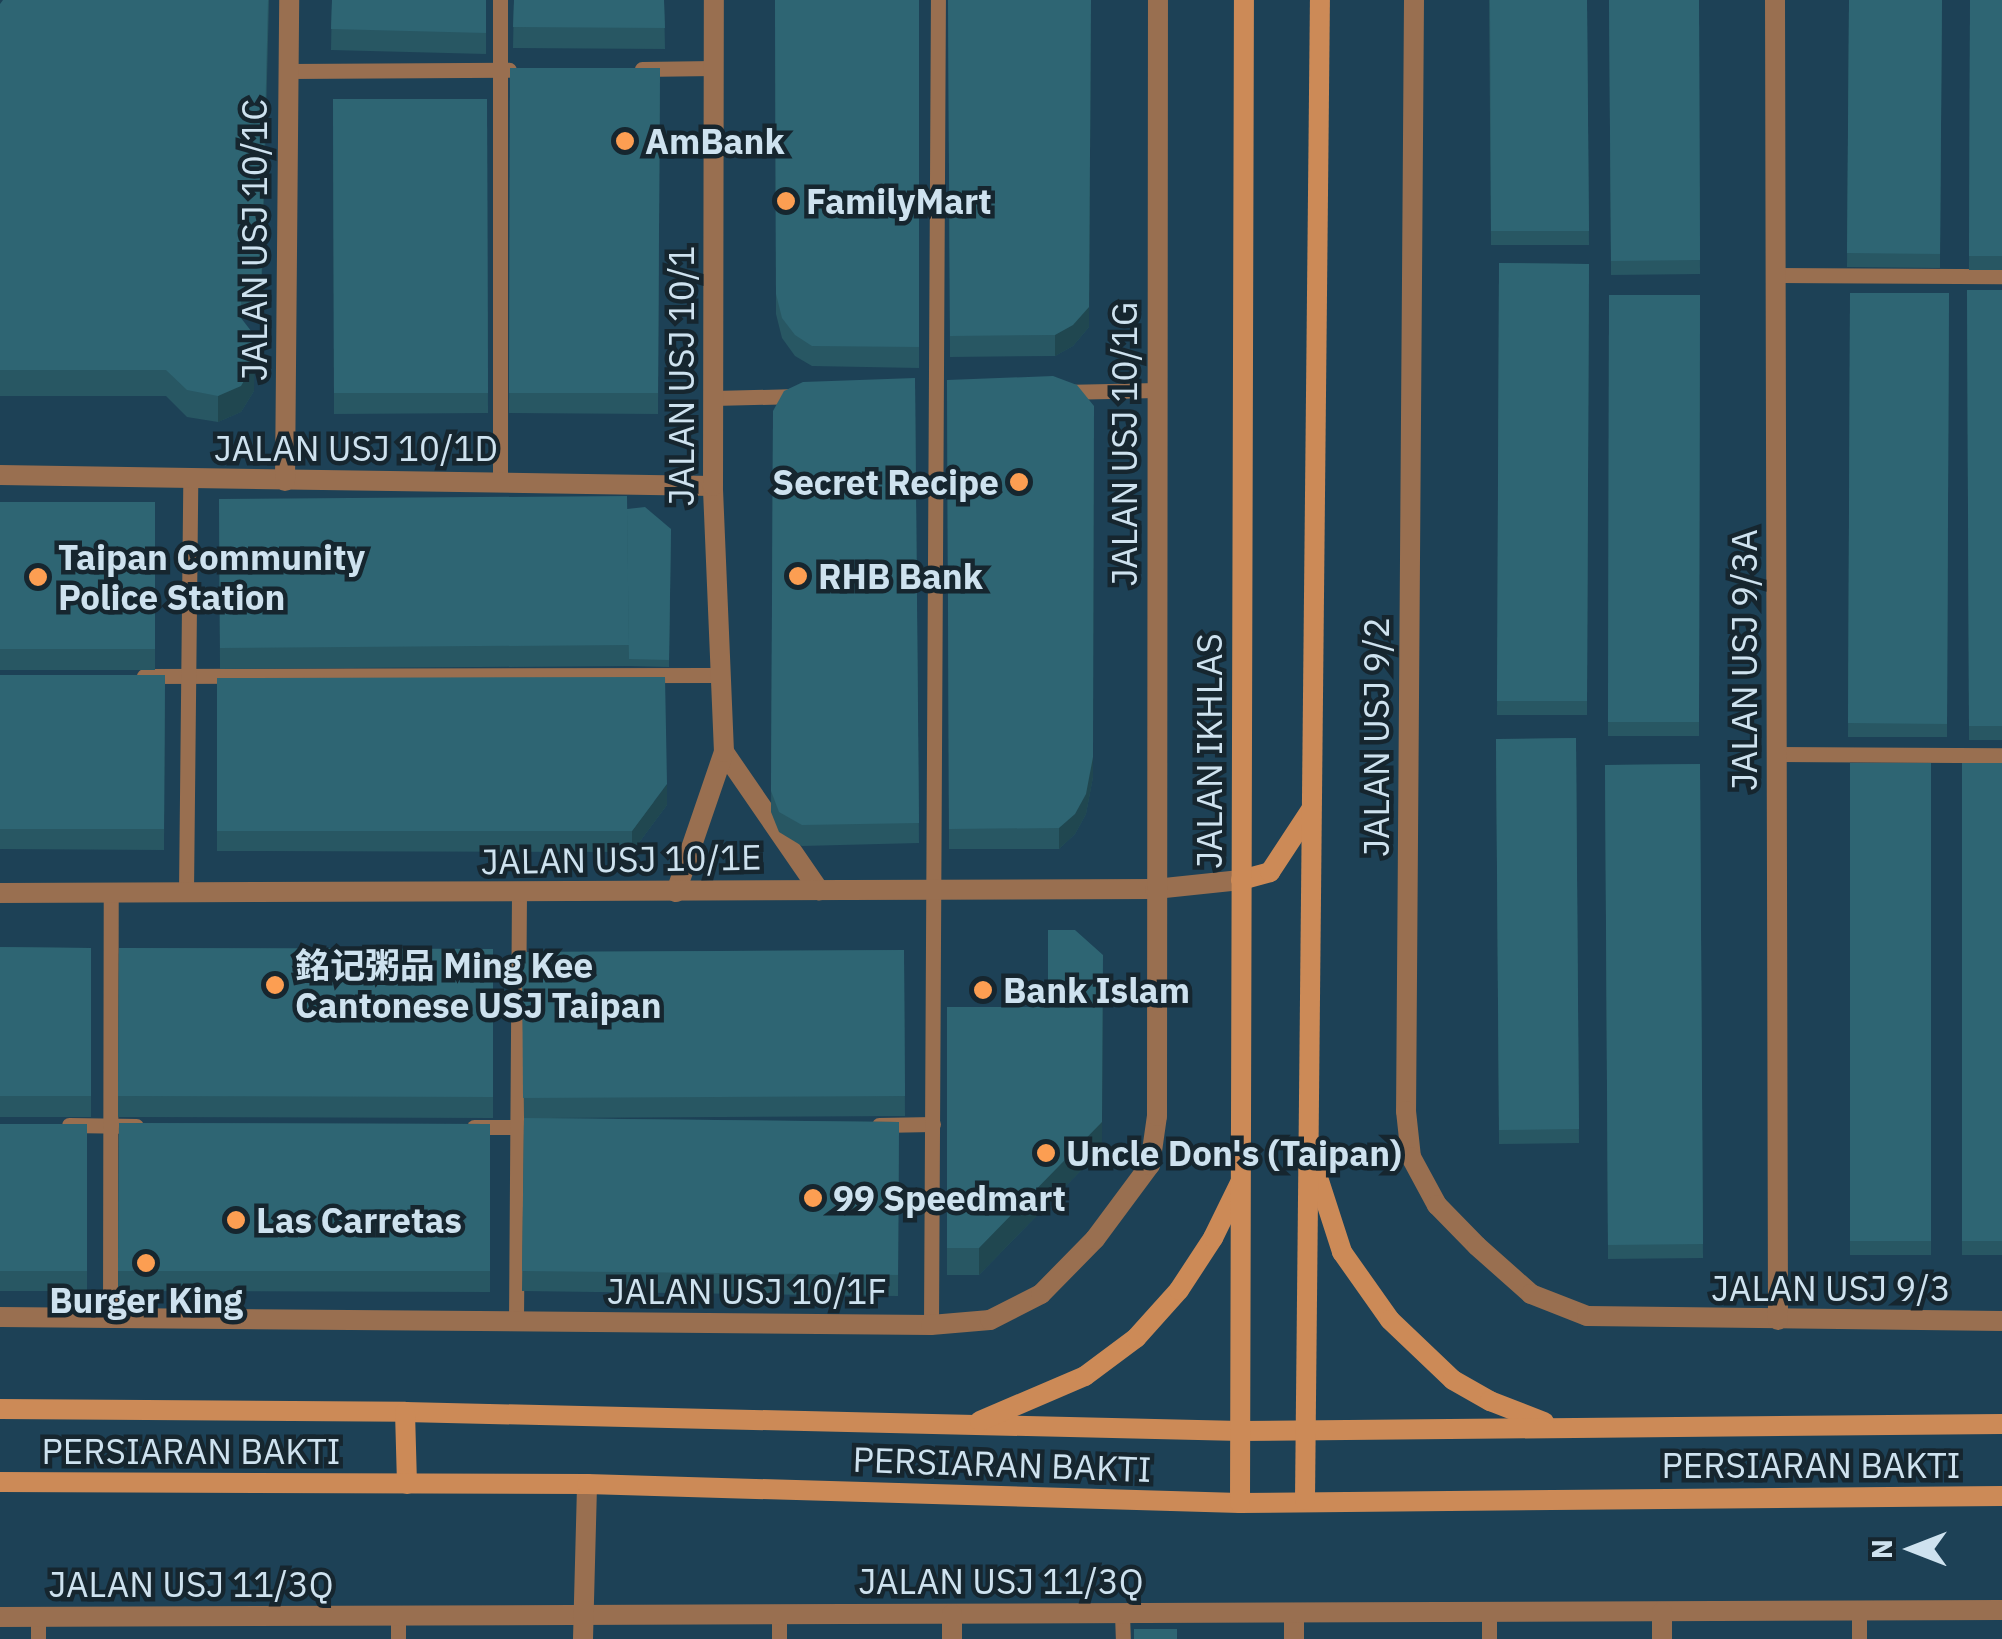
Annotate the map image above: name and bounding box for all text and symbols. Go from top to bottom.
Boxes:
street label: JALAN USJ 10/1C [233,99,275,381]
place label: AmBank [645,120,785,162]
marker: AmBank [614,130,636,152]
place label: FamilyMart [806,180,992,222]
marker: FamilyMart [775,190,797,212]
street label: JALAN USJ 10/1 [660,246,702,506]
street label: JALAN USJ 10/1G [1103,302,1145,586]
street label: JALAN USJ 10/1D [214,427,498,469]
place label: Secret Recipe [772,461,999,503]
marker: Secret Recipe [1008,471,1030,493]
street label: JALAN USJ 9/3A [1723,529,1765,791]
place label: Taipan Community Police Station [58,536,365,618]
place label: RHB Bank [818,555,983,597]
marker: RHB Bank [787,565,809,587]
marker: Taipan Community Police Station [27,566,49,588]
street label: JALAN USJ 9/2 [1355,617,1397,857]
street label: JALAN IKHLAS [1188,633,1230,869]
street label: JALAN USJ 10/1E [480,836,762,882]
place label: 銘记粥品 Ming Kee Cantonese USJ Taipan [295,944,662,1026]
place label: Bank Islam [1003,969,1190,1011]
marker: 銘记粥品 Ming Kee Cantonese USJ Taipan [264,974,286,996]
marker: Bank Islam [972,979,994,1001]
place label: Uncle Don's (Taipan) [1066,1132,1402,1174]
marker: Uncle Don's (Taipan) [1035,1142,1057,1164]
place label: 99 Speedmart [833,1177,1066,1219]
marker: 99 Speedmart [802,1187,824,1209]
place label: Las Carretas [256,1199,462,1241]
marker: Las Carretas [225,1209,247,1231]
marker: Burger King [135,1252,157,1274]
street label: JALAN USJ 9/3 [1711,1267,1951,1309]
street label: JALAN USJ 10/1F [607,1270,887,1312]
place label: Burger King [49,1279,243,1321]
street label: PERSIARAN BAKTI [42,1430,340,1472]
street label: PERSIARAN BAKTI [852,1438,1152,1490]
street label: PERSIARAN BAKTI [1662,1444,1960,1486]
north arrow [1862,1499,1962,1599]
text: N [1863,1539,1900,1559]
street label: JALAN USJ 11/3Q [858,1560,1144,1602]
street label: JALAN USJ 11/3Q [48,1563,334,1605]

